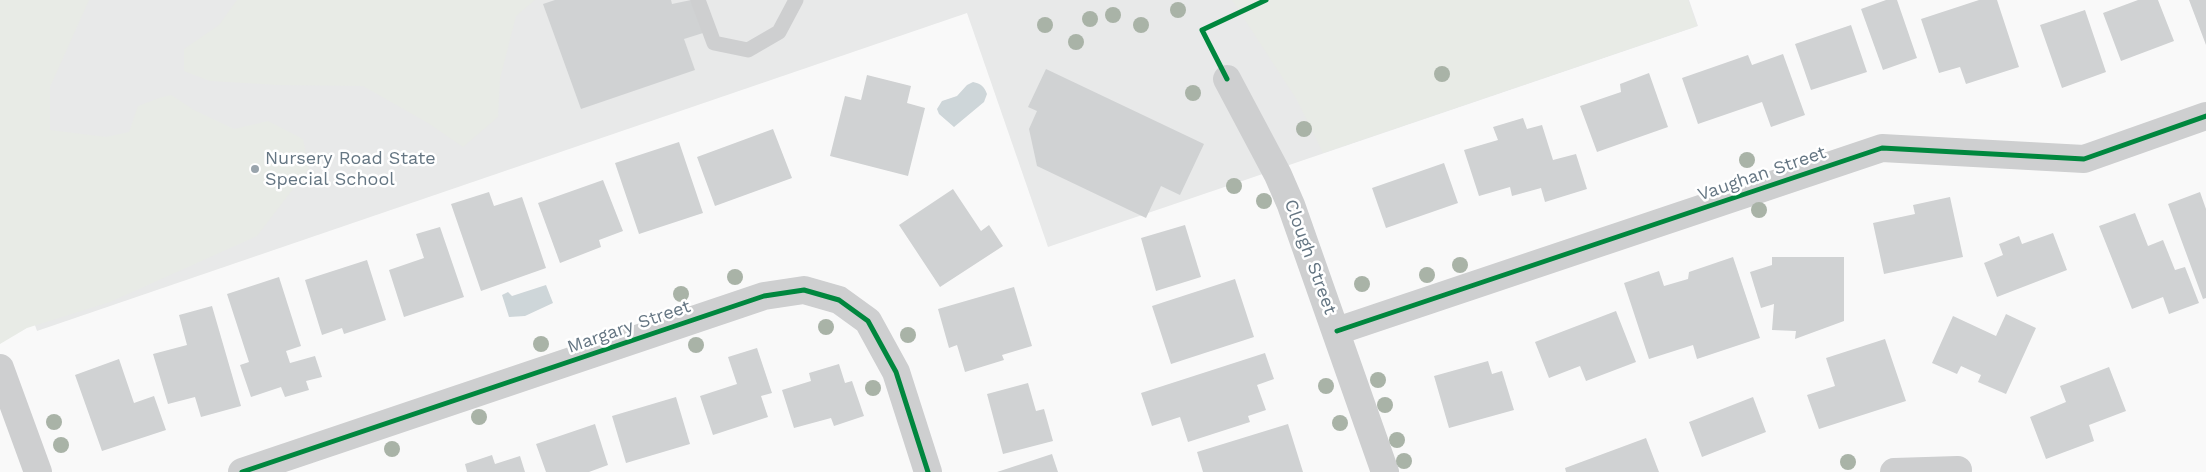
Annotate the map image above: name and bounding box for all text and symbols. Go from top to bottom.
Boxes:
street label: Vaughan Street [1695,142,1829,206]
place label: Nursery Road State Special School [265,148,436,190]
marker: Nursery Road State Special School [249,163,261,175]
street label: Clough Street [1279,197,1341,317]
street label: Margary Street [564,296,694,358]

